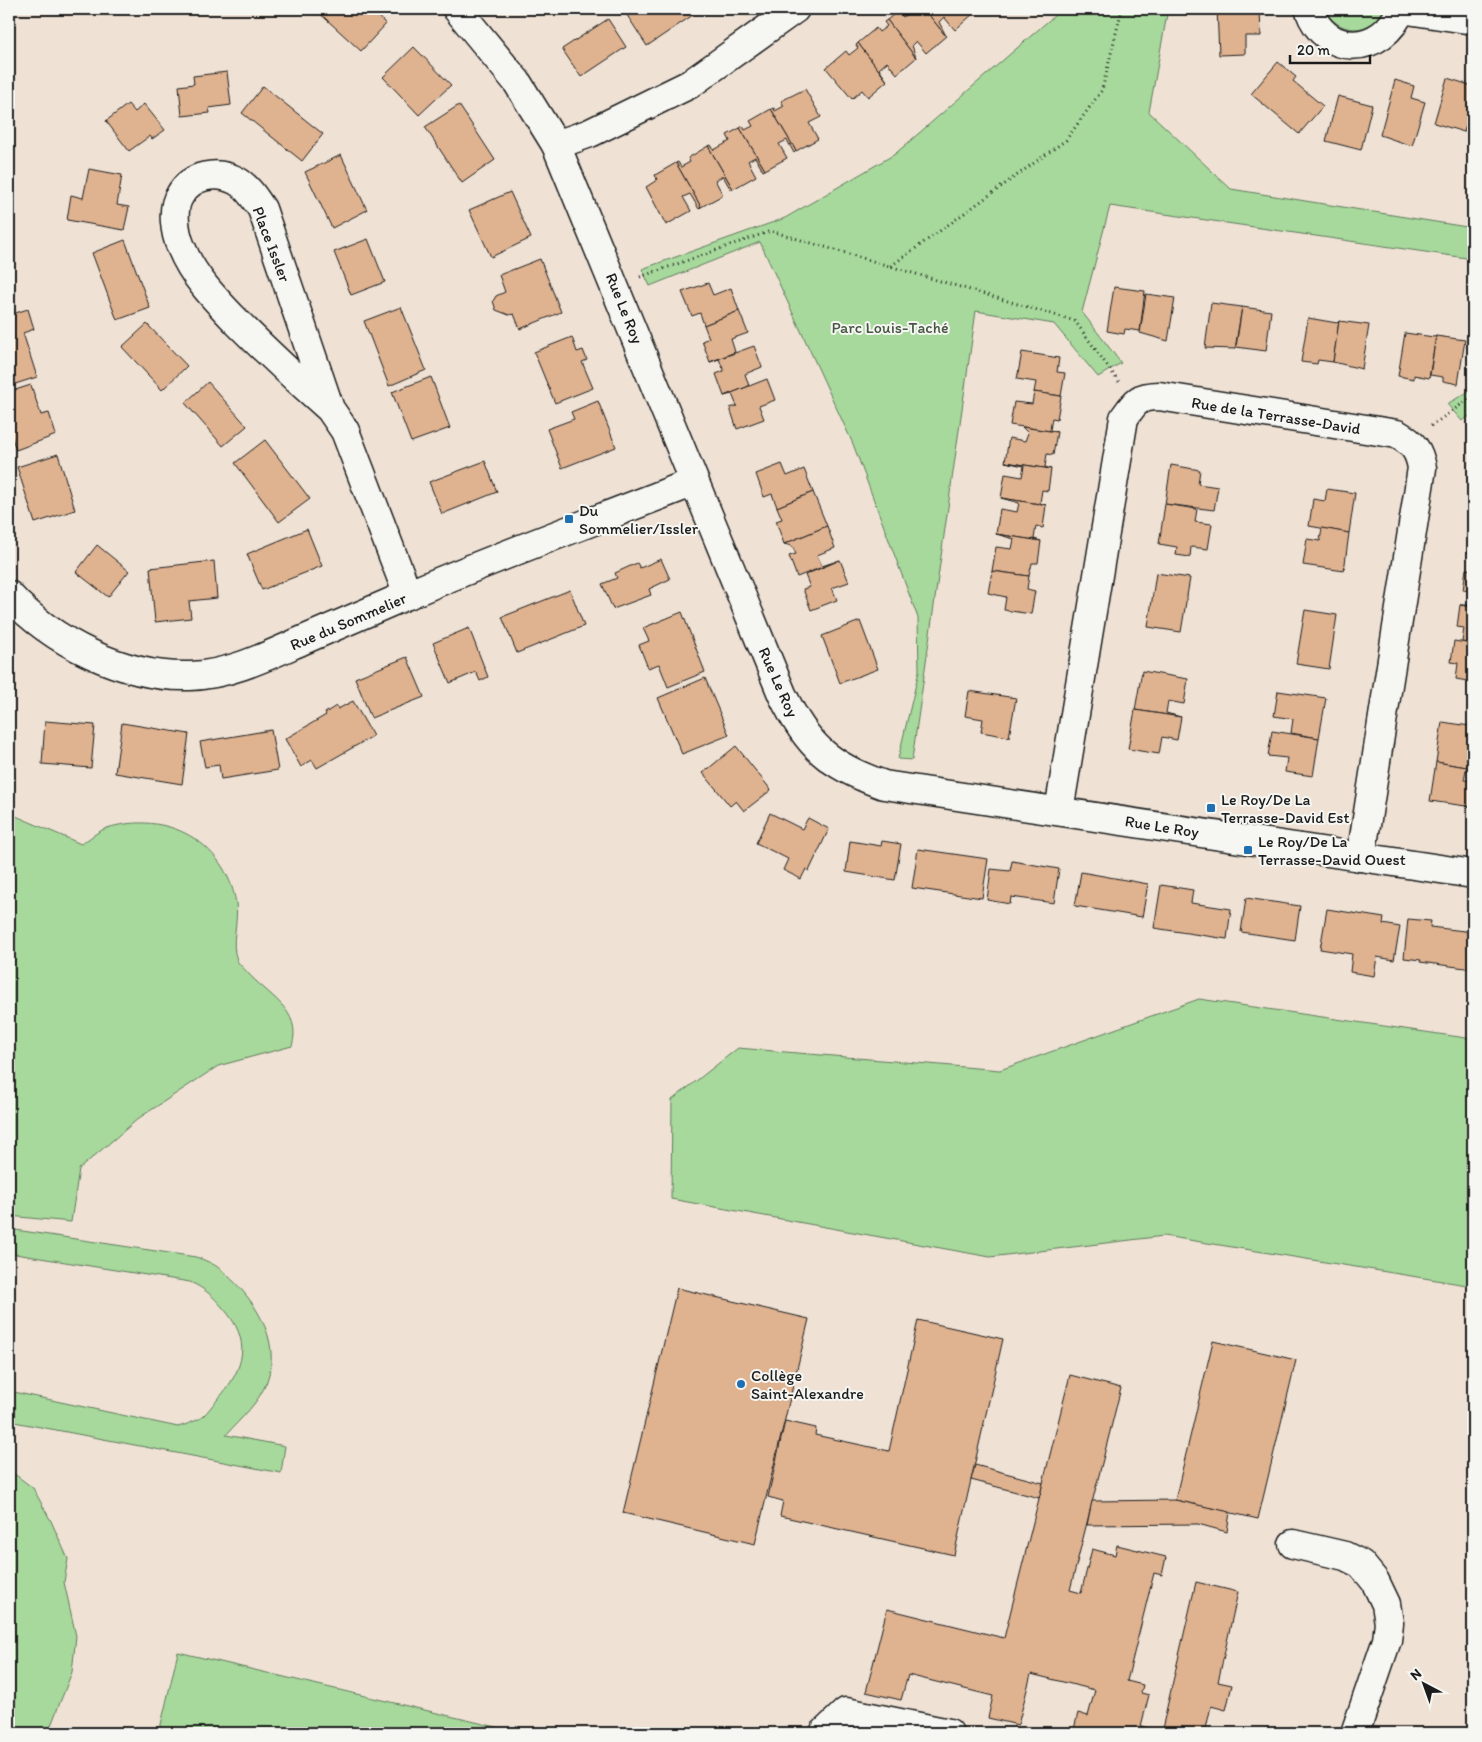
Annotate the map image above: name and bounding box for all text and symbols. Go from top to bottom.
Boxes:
scale bar [1290,32,1370,64]
text: 20 m [1297,41,1331,59]
street label: Place Issler [248,204,295,285]
street label: Rue Le Roy [602,270,648,347]
park label: Parc Louis-Taché [831,318,949,337]
street label: Rue de la Terrasse-David [1190,393,1362,438]
place label: Du Sommelier/Issler [579,501,699,538]
marker: Du Sommelier/Issler [563,513,575,525]
street label: Rue du Sommelier [287,588,409,655]
street label: Rue Le Roy [755,644,803,721]
place label: Le Roy/De La Terrasse-David Est [1221,790,1349,827]
marker: Le Roy/De La Terrasse-David Est [1205,802,1217,814]
street label: Rue Le Roy [1124,811,1201,842]
place label: Le Roy/De La Terrasse-David Ouest [1258,832,1406,869]
marker: Le Roy/De La Terrasse-David Ouest [1242,844,1254,856]
place label: Collège Saint-Alexandre [751,1366,864,1403]
marker: Collège Saint-Alexandre [735,1378,747,1390]
north arrow [1400,1660,1450,1710]
text: N [1407,1665,1425,1684]

